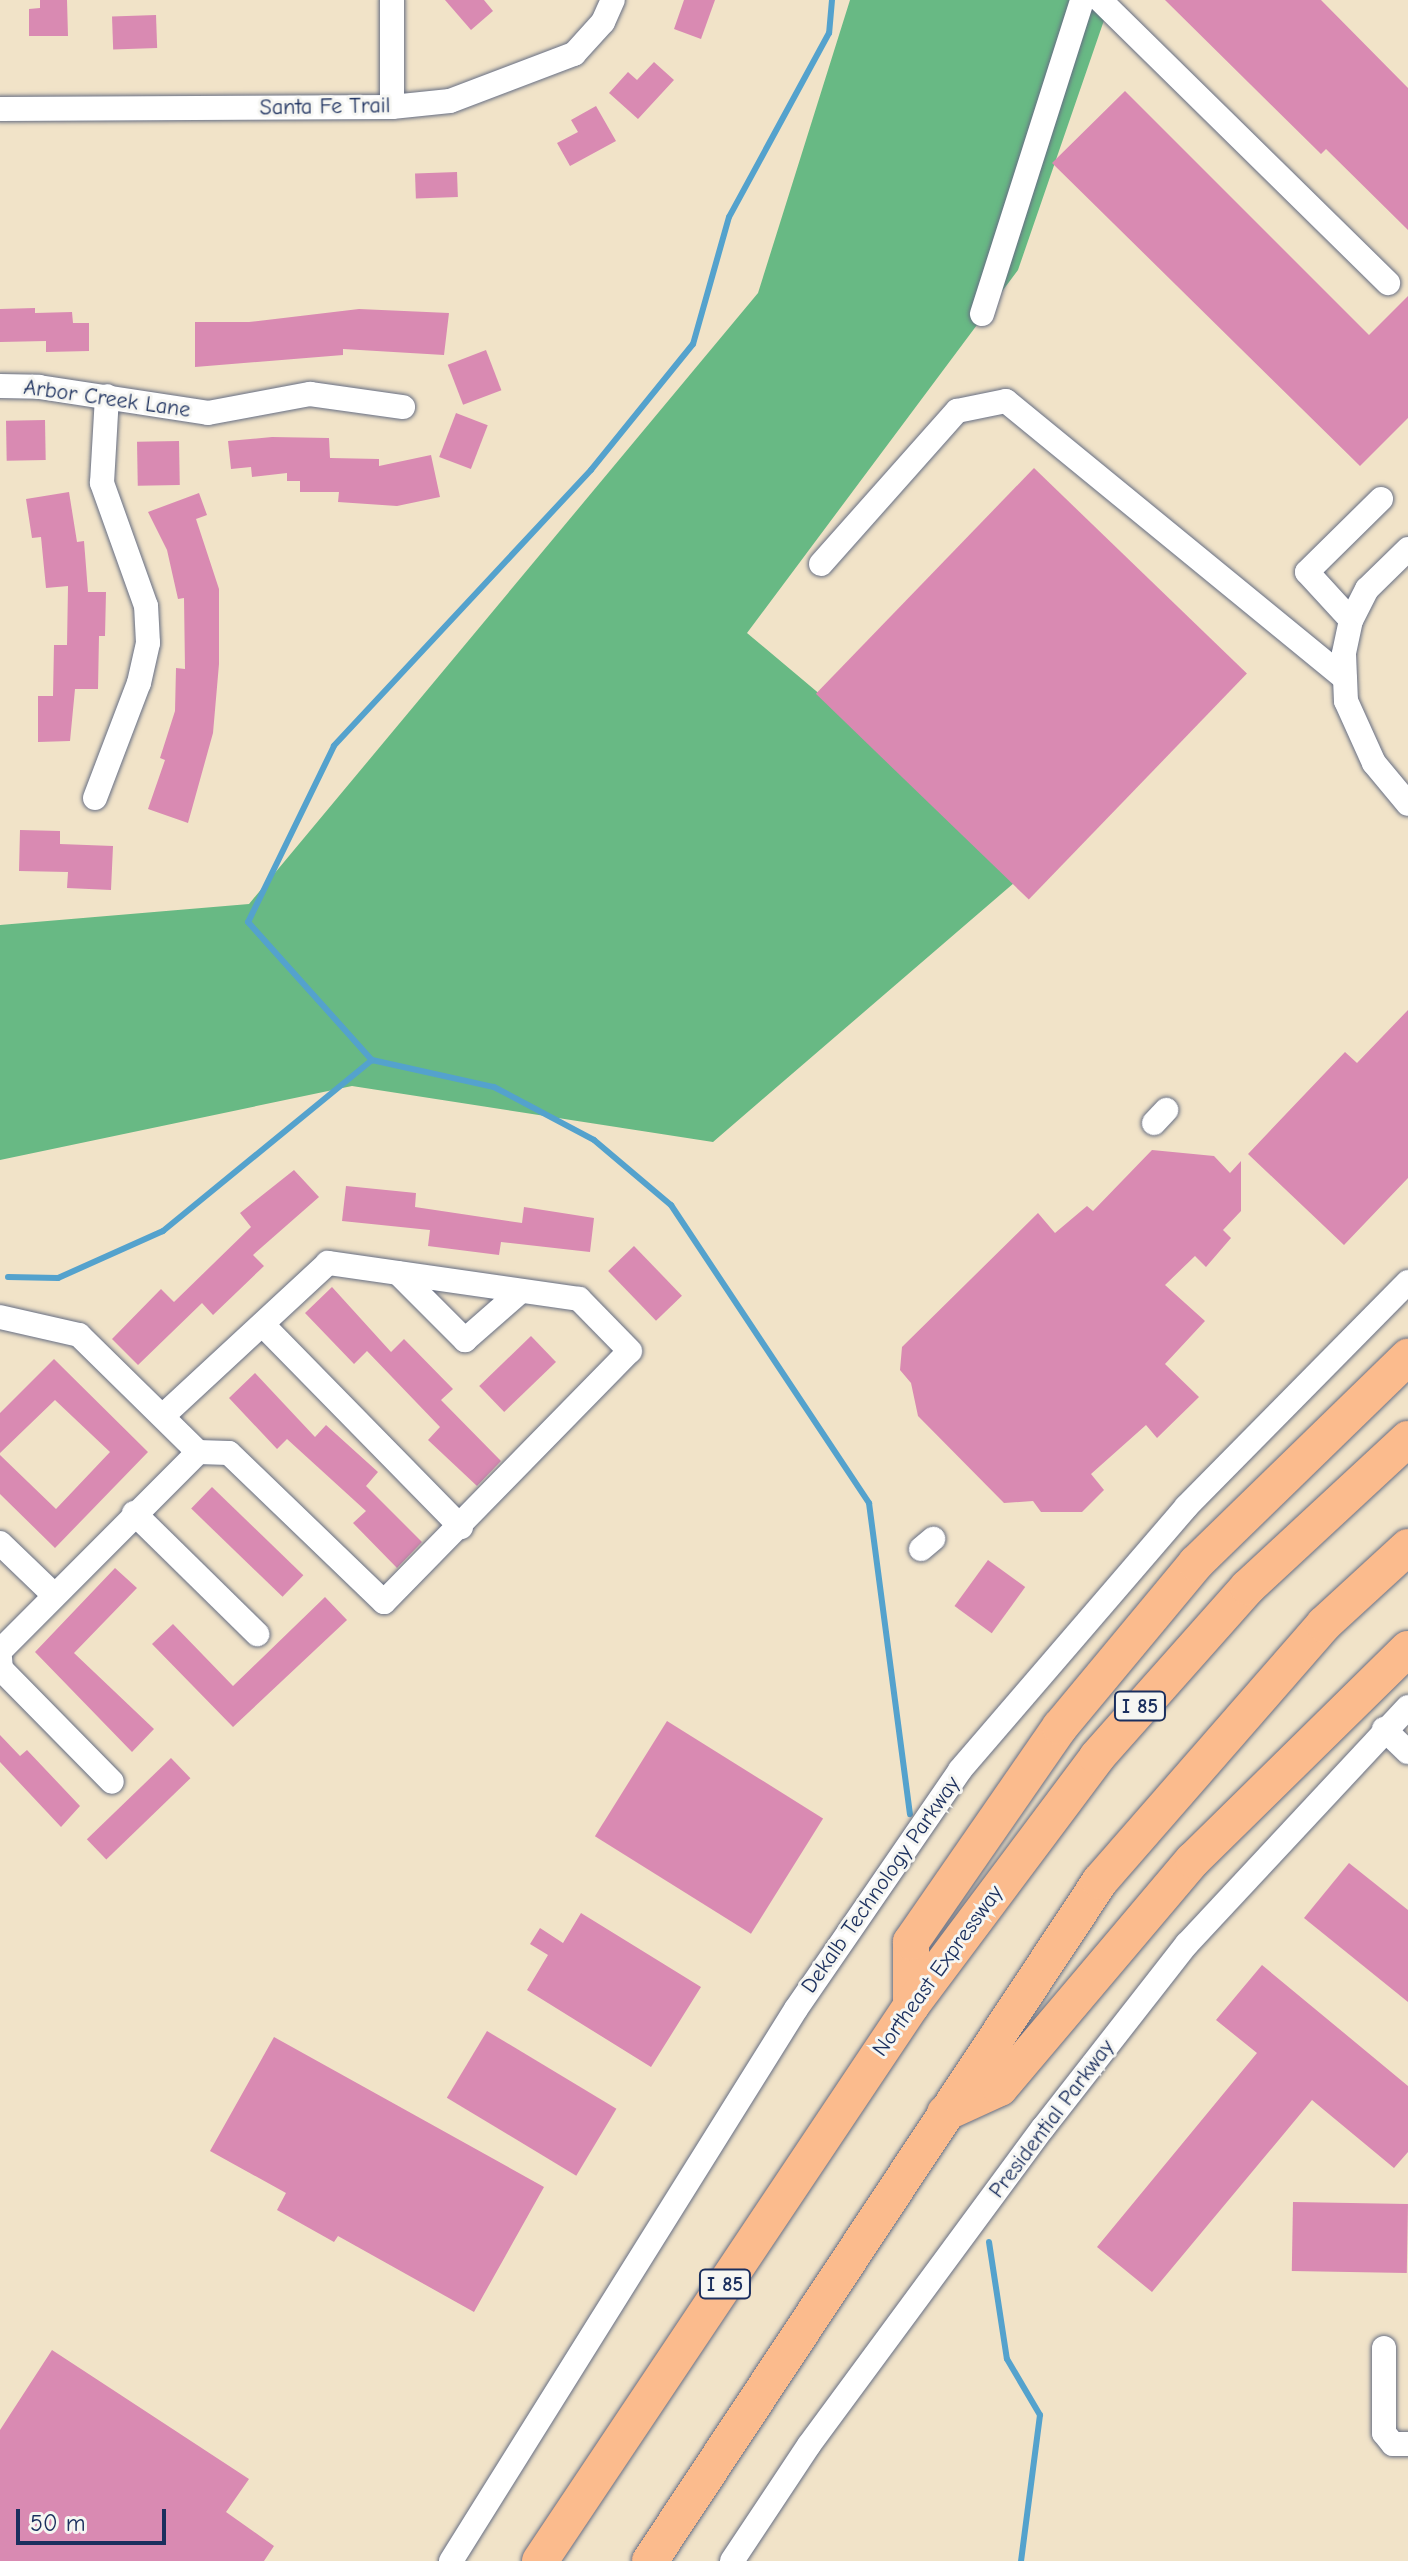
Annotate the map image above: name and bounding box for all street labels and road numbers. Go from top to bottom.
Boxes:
street label: Santa Fe Trail [259,93,391,121]
street label: Arbor Creek Lane [22,374,192,424]
road number: I 85 [1112,1690,1168,1722]
street label: Dekalb Technology Parkway [796,1771,966,1999]
street label: Northeast Expressway [867,1880,1009,2062]
street label: Presidential Parkway [984,2035,1120,2203]
road number: I 85 [697,2268,753,2300]

